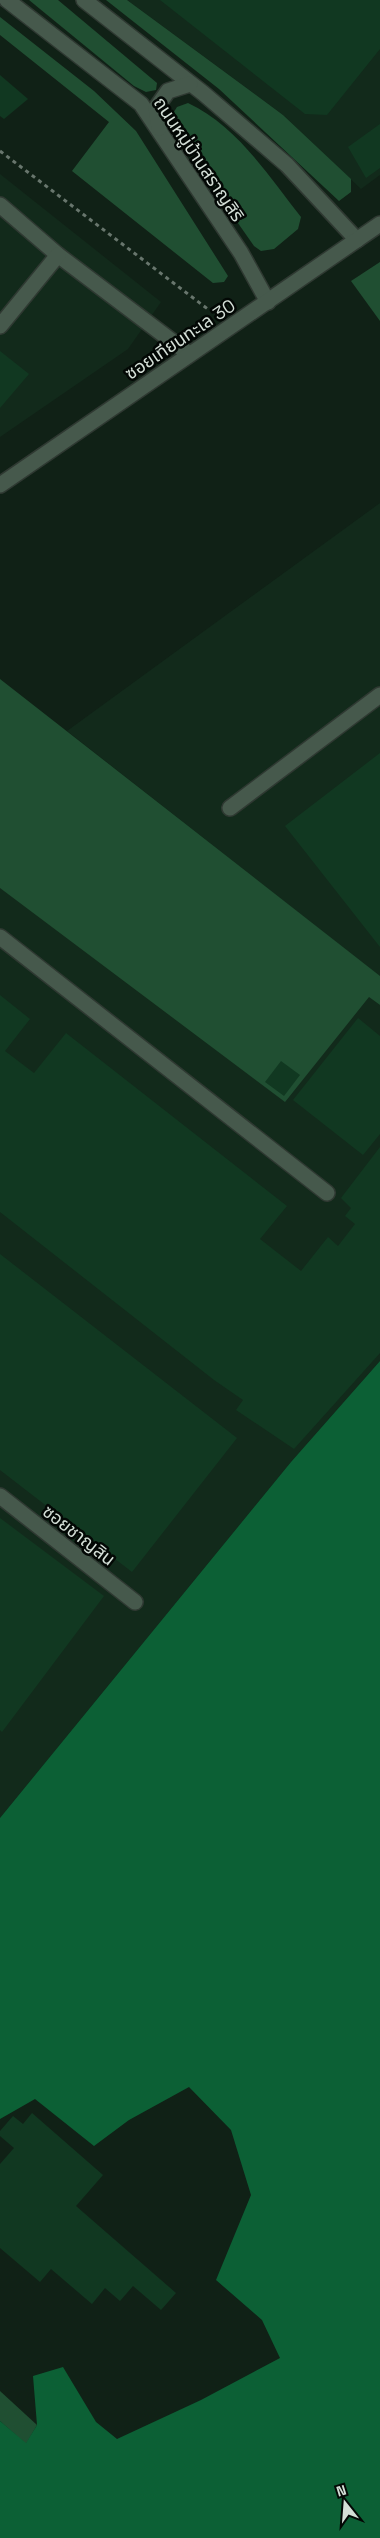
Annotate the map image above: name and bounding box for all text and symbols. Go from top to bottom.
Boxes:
street label: ถนนหมู่บ้านสราญสิริ [148,92,249,227]
street label: ซอยเทียนทะเล 30 [120,294,240,384]
street label: ซอยชาญสิน [38,1499,120,1571]
north arrow [320,2478,370,2528]
text: N [334,2481,348,2501]

